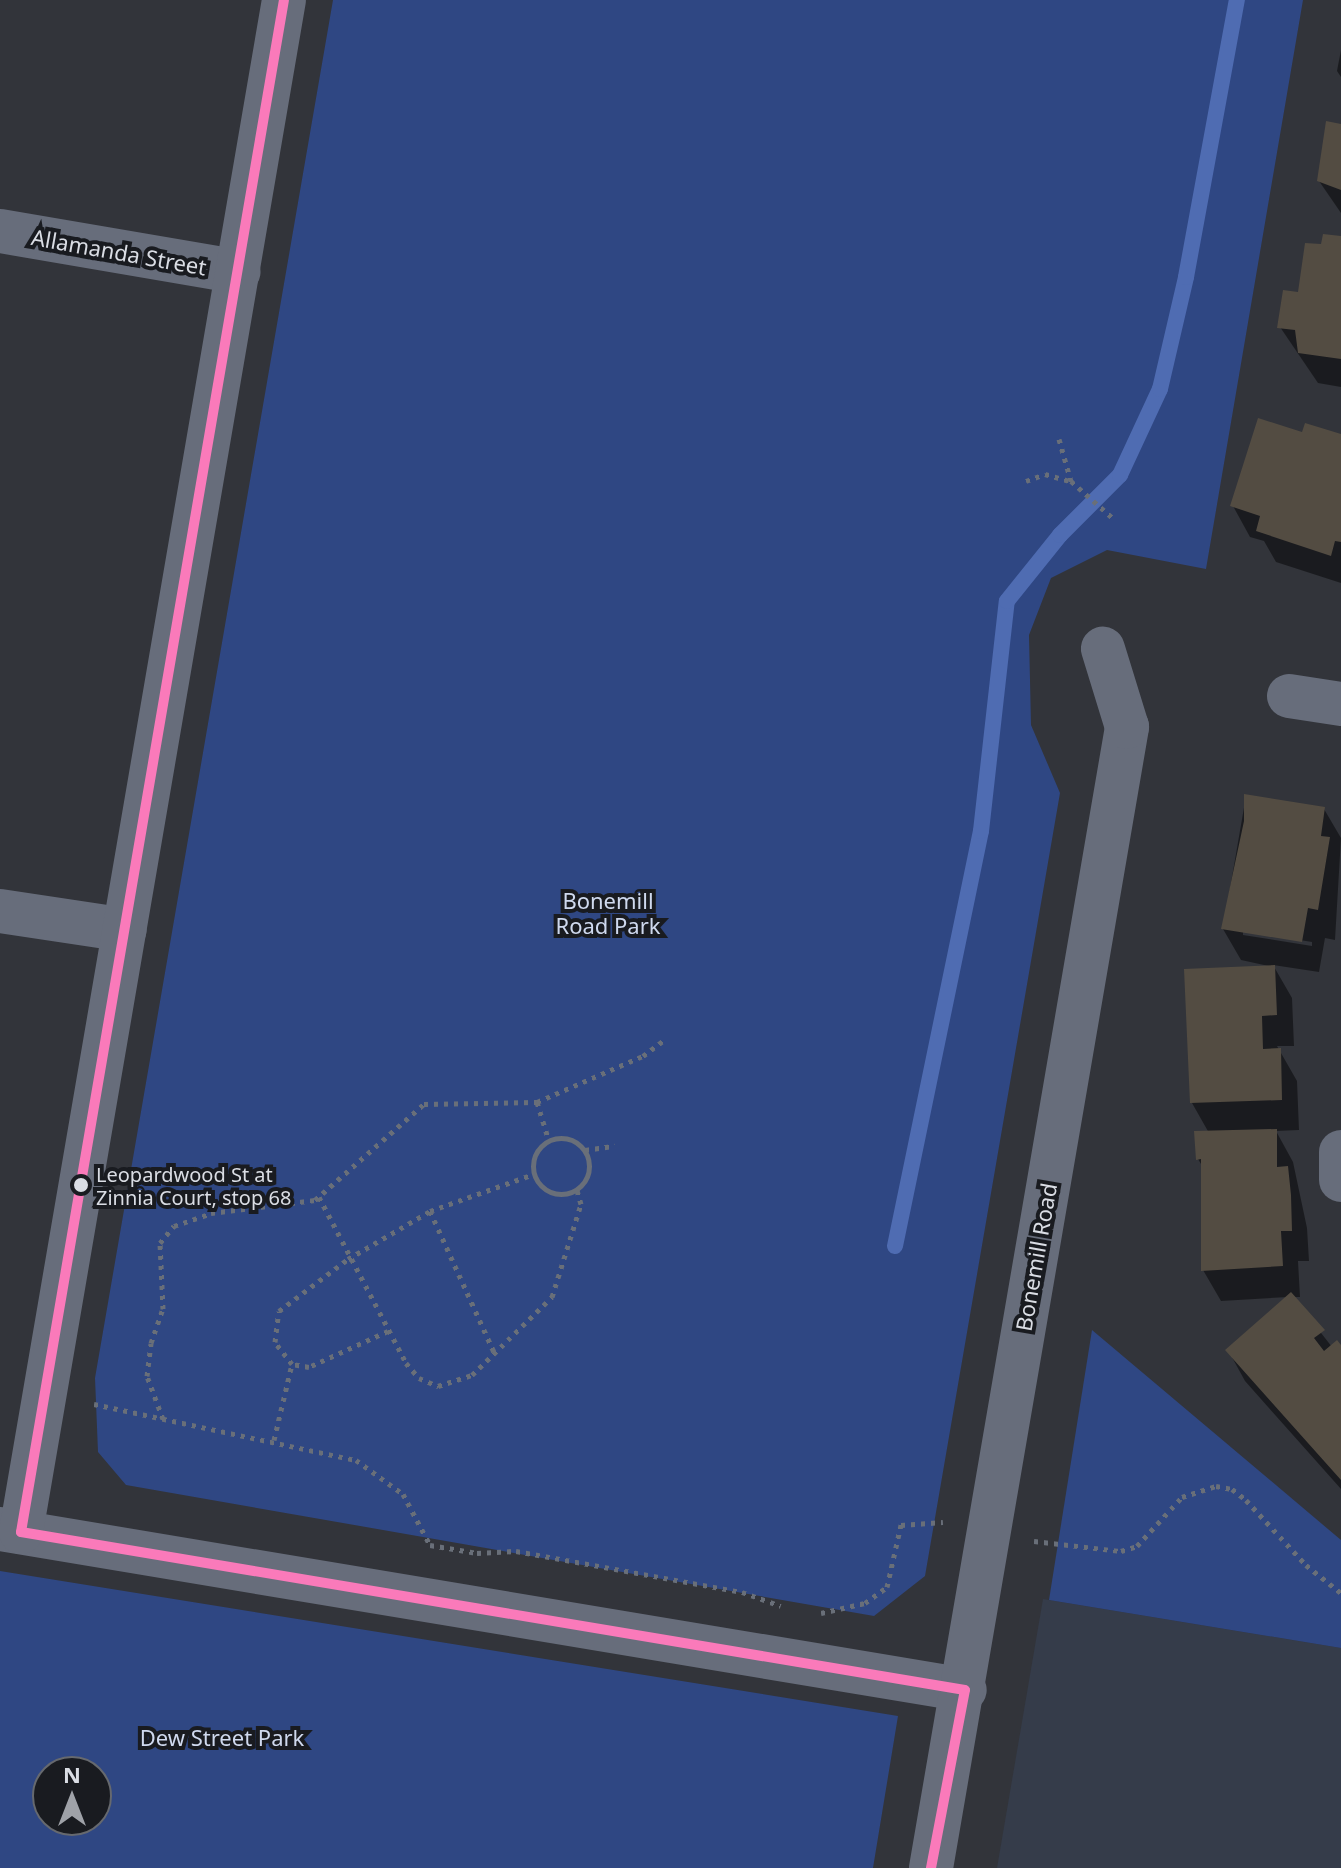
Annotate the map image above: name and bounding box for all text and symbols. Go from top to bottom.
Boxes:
street label: Allamanda Street [29,224,209,280]
park label: Bonemill Road Park [555,887,661,938]
place label: Leopardwood St at Zinnia Court, stop 68 [96,1162,291,1209]
marker: Leopardwood St at Zinnia Court, stop 68 [73,1177,89,1193]
street label: Bonemill Road [1010,1181,1062,1333]
park label: Dew Street Park [140,1725,304,1751]
north arrow [32,1756,112,1836]
text: N [63,1759,81,1789]

